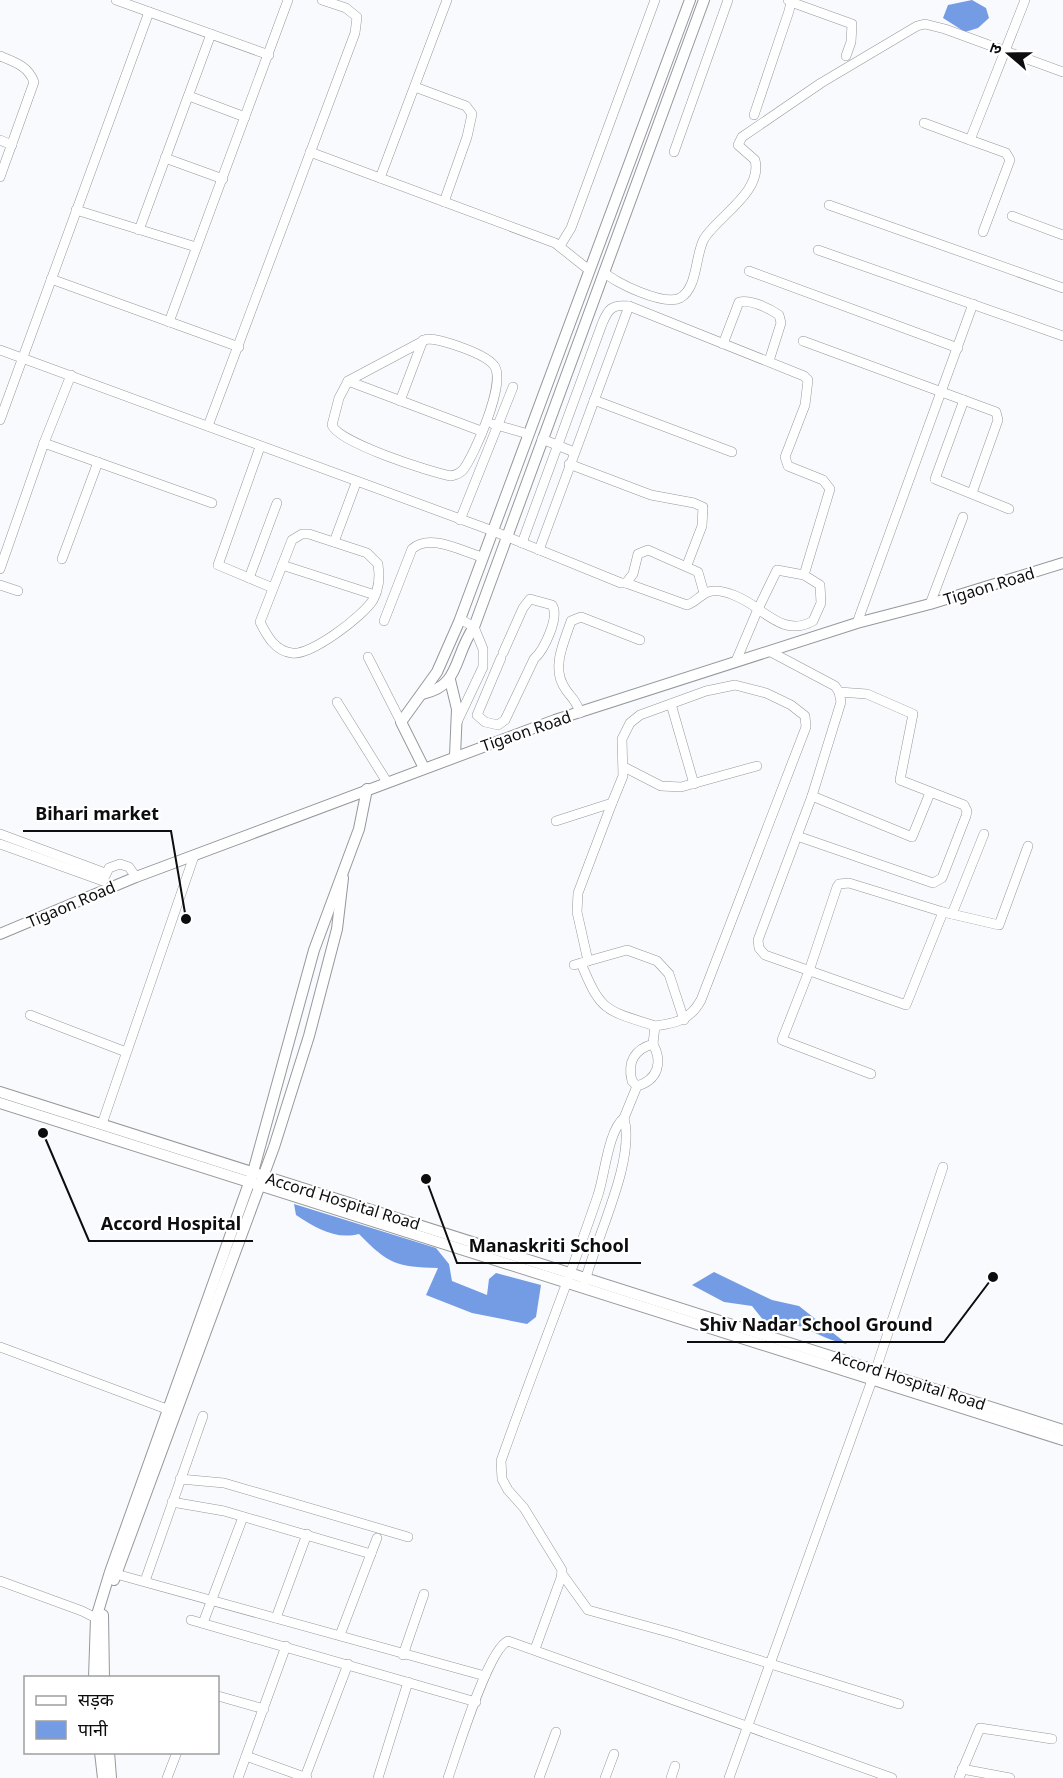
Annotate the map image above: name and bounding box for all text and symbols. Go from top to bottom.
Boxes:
north arrow [979,24,1039,84]
text: उ [986,41,1009,58]
street label: Tigaon Road [942,565,1038,612]
street label: Tigaon Road [479,708,575,759]
callout: Bihari market [23,795,171,831]
text: Bihari market [35,804,159,827]
street label: Tigaon Road [25,878,119,934]
street label: Accord Hospital Road [263,1170,422,1237]
callout: Accord Hospital [89,1205,253,1241]
text: Accord Hospital [101,1214,241,1237]
callout: Manaskriti School [457,1227,641,1263]
text: Manaskriti School [469,1236,629,1259]
callout: Shiv Nadar School Ground [687,1306,944,1342]
text: Shiv Nadar School Ground [699,1315,933,1338]
street label: Accord Hospital Road [829,1348,988,1417]
legend [24,1676,219,1754]
text: सड़क [78,1690,115,1713]
text: पानी [78,1720,108,1743]

